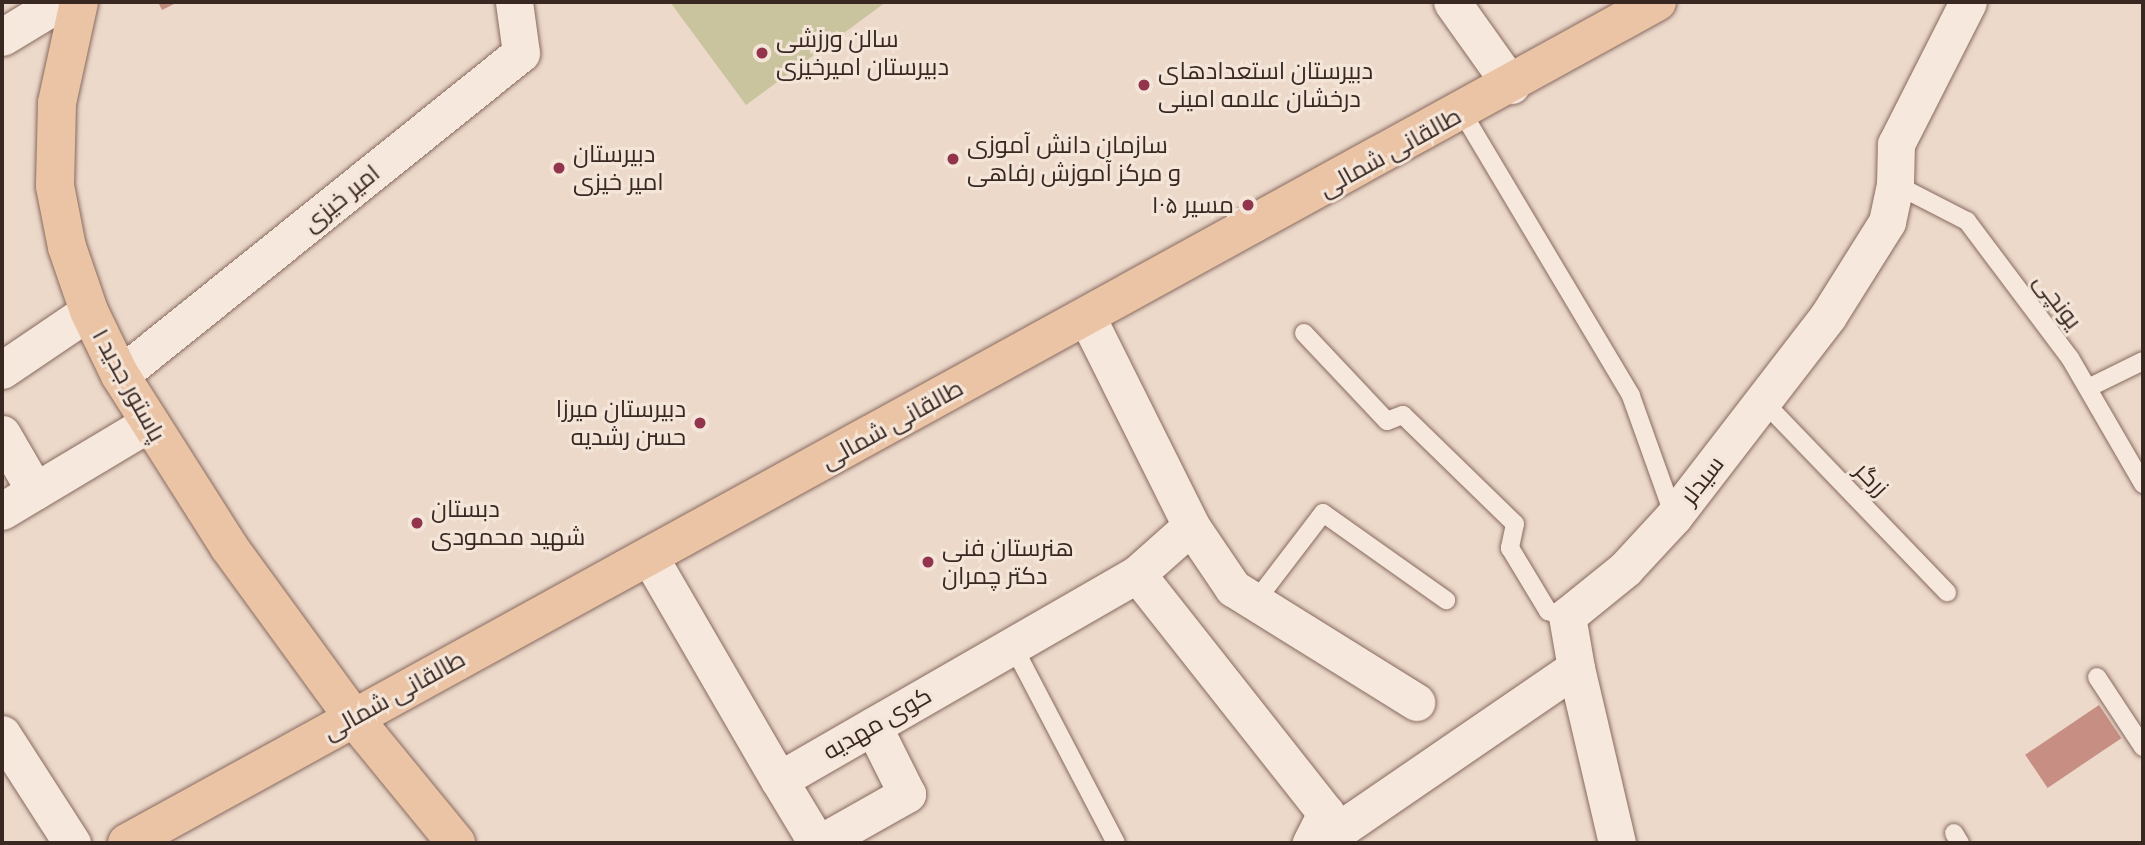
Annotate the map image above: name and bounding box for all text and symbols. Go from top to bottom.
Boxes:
place label: سالن ورزشی دبیرستان امیرخیزی [776,25,949,81]
marker: سالن ورزشی دبیرستان امیرخیزی [754,45,770,61]
place label: دبیرستان استعدادهای درخشان علامه امینی [1158,57,1373,113]
marker: دبیرستان استعدادهای درخشان علامه امینی [1136,77,1152,93]
street label: طالقانی شمالی [1314,101,1466,203]
place label: سازمان دانش آموزی و مرکز آموزش رفاهی [967,131,1181,187]
place label: دبیرستان امیر خیزی [573,140,664,196]
marker: سازمان دانش آموزی و مرکز آموزش رفاهی [945,151,961,167]
street label: امیر خیزی [297,158,385,238]
marker: دبیرستان امیر خیزی [551,160,567,176]
place label: مسیر ۱۰۵ [1152,191,1234,219]
marker: مسیر ۱۰۵ [1240,197,1256,213]
street label: یونچی [2028,267,2088,335]
street label: پاستور جدید ۱ [86,324,172,446]
street label: طالقانی شمالی [816,373,968,475]
place label: دبیرستان میرزا حسن رشدیه [556,395,686,451]
marker: دبیرستان میرزا حسن رشدیه [692,415,708,431]
street label: سیدلر [1674,450,1730,510]
street label: زرگر [1849,456,1895,502]
place label: دبستان شهید محمودی [431,495,585,551]
marker: دبستان شهید محمودی [409,515,425,531]
place label: هنرستان فنی دکتر چمران [942,534,1074,590]
marker: هنرستان فنی دکتر چمران [920,554,936,570]
street label: طالقانی شمالی [318,644,470,746]
street label: کوی ‌‌‌مهدیه [818,680,936,766]

